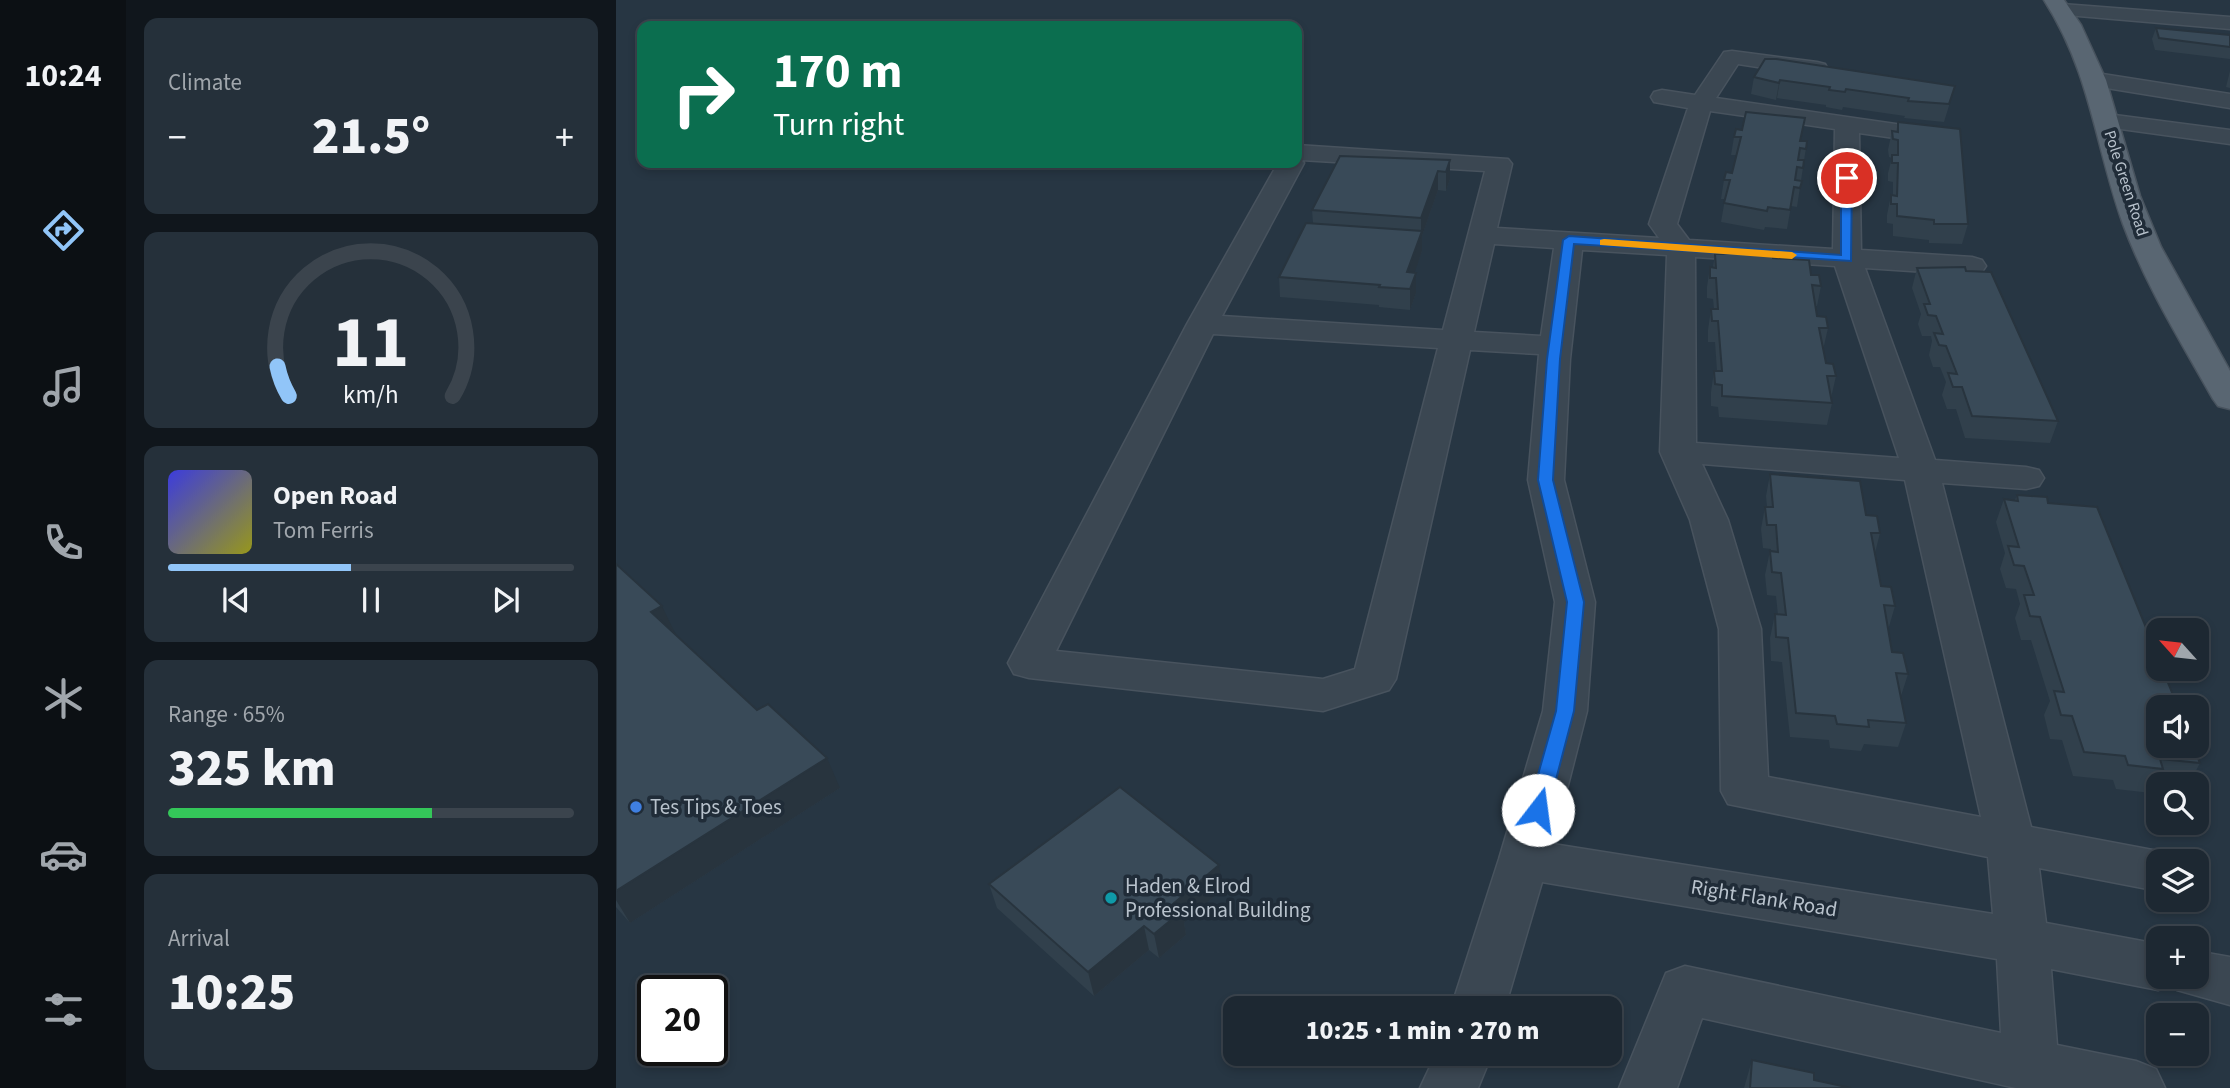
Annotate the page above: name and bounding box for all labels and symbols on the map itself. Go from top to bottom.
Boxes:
street label: Pole Green Road [2099,128,2154,239]
pin [1817,148,1877,208]
north arrow [2146,618,2208,681]
position arrow [1501,773,1575,847]
place label: Tes Tips & Toes [650,792,782,822]
marker: Tes Tips & Toes [628,799,644,815]
place label: Haden & Elrod Professional Building [1125,871,1311,925]
street label: Right Flank Road [1689,872,1839,924]
marker: Haden & Elrod Professional Building [1103,890,1119,906]
speed limit sign: 20 [637,975,728,1066]

